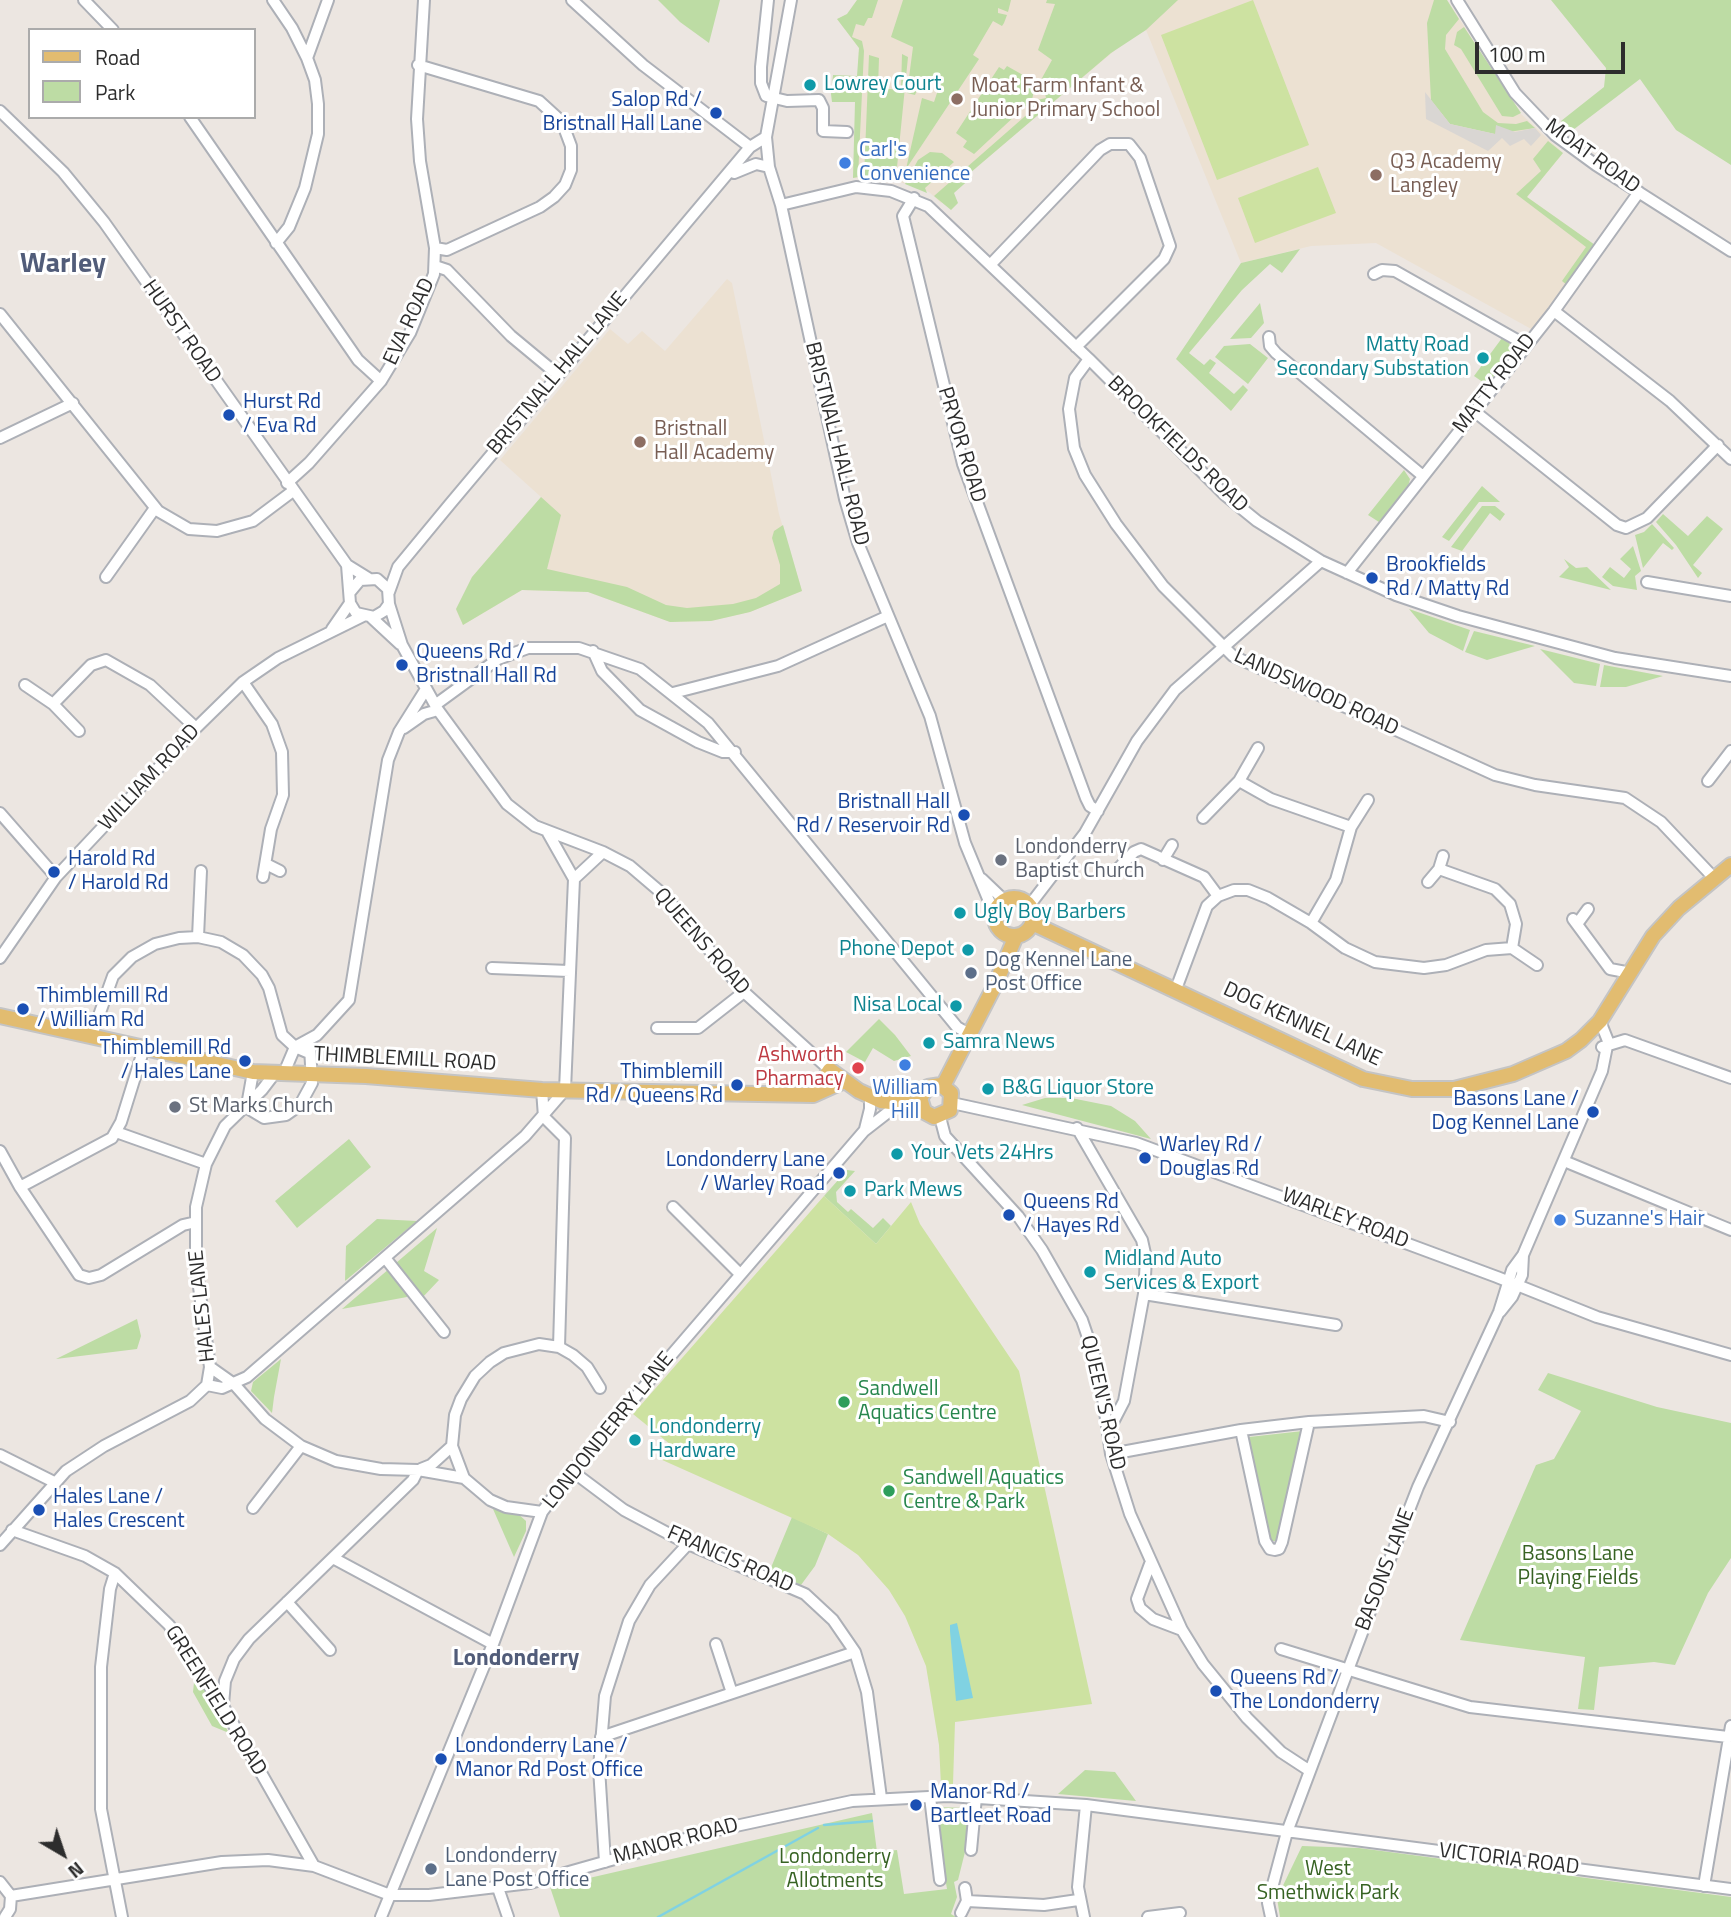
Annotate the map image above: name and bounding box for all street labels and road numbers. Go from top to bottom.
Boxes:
street label: MOAT ROAD [1540,114,1644,200]
street label: EVA ROAD [379,275,441,369]
street label: HURST ROAD [136,276,226,388]
street label: BRISTNALL HALL LANE [483,287,633,461]
street label: MATTY ROAD [1448,329,1542,439]
street label: BRISTNALL HALL ROAD [798,340,874,548]
street label: BROOKFIELDS ROAD [1102,371,1252,519]
street label: PRYOR ROAD [931,384,991,506]
street label: LANDSWOOD ROAD [1230,644,1402,742]
street label: WILLIAM ROAD [94,720,206,836]
street label: QUEENS ROAD [648,883,754,1001]
street label: DOG KENNEL LANE [1219,977,1385,1073]
street label: THIMBLEMILL ROAD [313,1043,497,1077]
street label: WARLEY ROAD [1278,1183,1412,1255]
street label: HALES LANE [185,1249,221,1363]
street label: QUEEN'S ROAD [1074,1333,1130,1473]
street label: LONDONDERRY LANE [538,1348,680,1514]
street label: BASONS LANE [1351,1505,1421,1635]
street label: FRANCIS ROAD [663,1521,797,1599]
street label: GREENFIELD ROAD [159,1621,271,1781]
street label: MANOR ROAD [611,1813,741,1871]
street label: VICTORIA ROAD [1437,1839,1581,1881]

